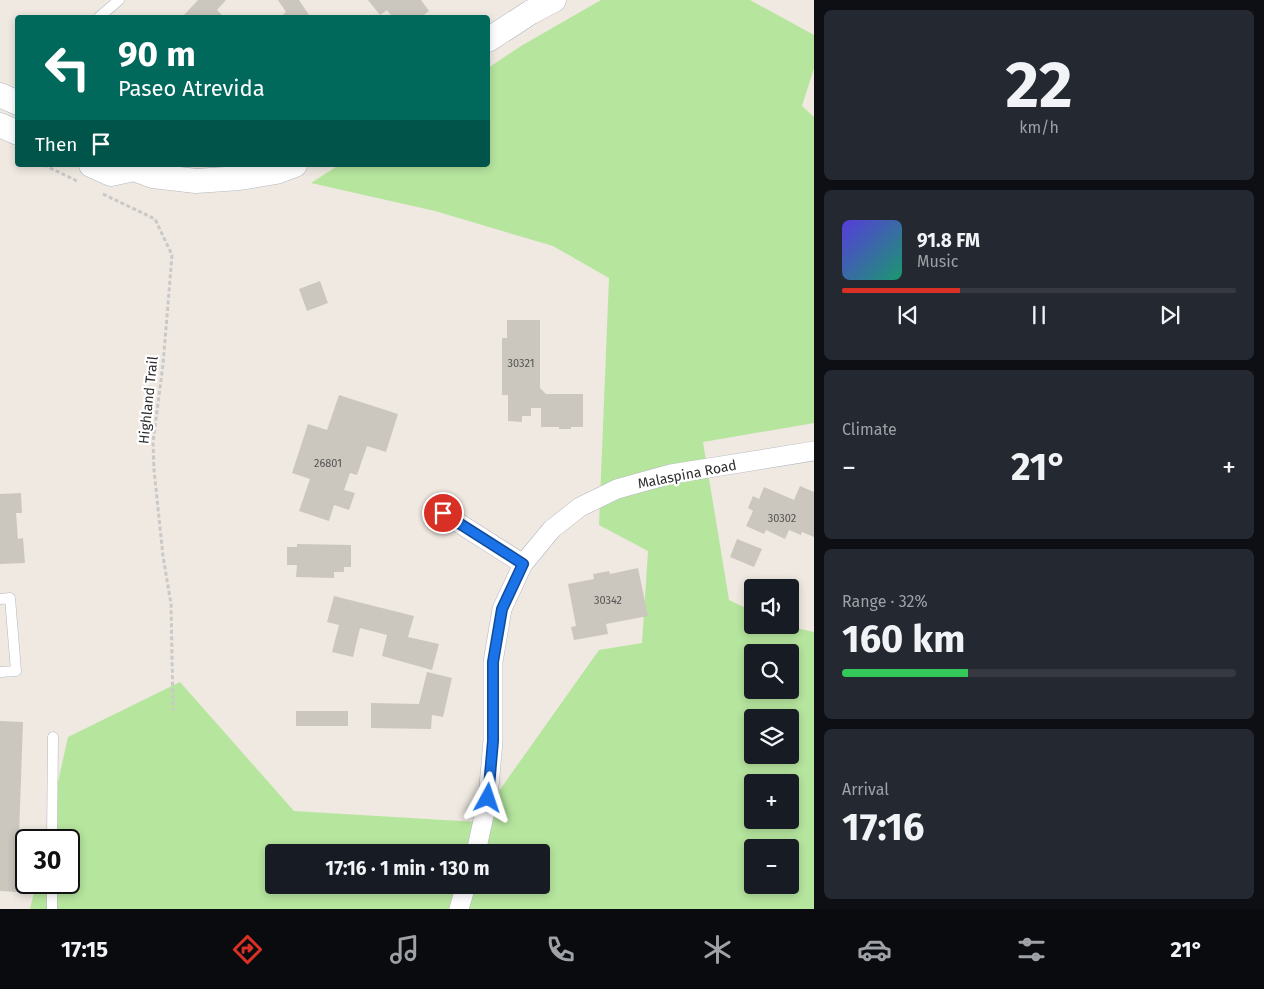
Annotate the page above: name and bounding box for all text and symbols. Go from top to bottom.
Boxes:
text: 90 m [118,33,196,75]
icon: left [35,35,100,100]
text: 22 [1005,46,1073,124]
text: Paseo Atrevida [118,75,265,102]
text: km/h [1019,118,1059,137]
icon: arrive [87,130,115,158]
text: Then [35,133,77,156]
text: 91.8 FM [917,229,980,252]
text: Music [917,252,958,271]
icon: previous [894,301,922,329]
icon: pause [1025,301,1053,329]
icon: next [1156,301,1184,329]
street label: Highland Trail [135,355,162,445]
house number: 30321 [508,357,534,370]
text: Climate [842,420,897,439]
text: 21° [1011,444,1067,490]
text: − [842,451,856,484]
text: + [1222,451,1236,484]
house number: 26801 [314,457,342,470]
street label: Malaspina Road [636,457,738,492]
pin [422,492,464,534]
icon: arrive [429,499,457,527]
house number: 30302 [768,512,796,525]
map controls [744,579,799,894]
button: sound [744,579,799,634]
text: Range · 32% [842,592,928,611]
house number: 30342 [594,594,622,607]
text: 160 km [842,616,965,662]
button: search [744,644,799,699]
button: layers [744,709,799,764]
position arrow [461,771,513,823]
button: + [744,774,799,829]
text: Arrival [842,780,889,799]
text: 17:16 [842,804,924,850]
speed limit sign: 30 [15,829,80,894]
button: − [744,839,799,894]
text: 17:16 · 1 min · 130 m [325,857,490,880]
icon: directions [230,932,265,967]
icon: music [387,932,422,967]
icon: phone [543,932,578,967]
icon: climate [700,932,735,967]
icon: car [857,932,892,967]
icon: filters [1014,932,1049,967]
text: 17:15 [61,936,108,963]
text: 21° [1171,936,1203,963]

